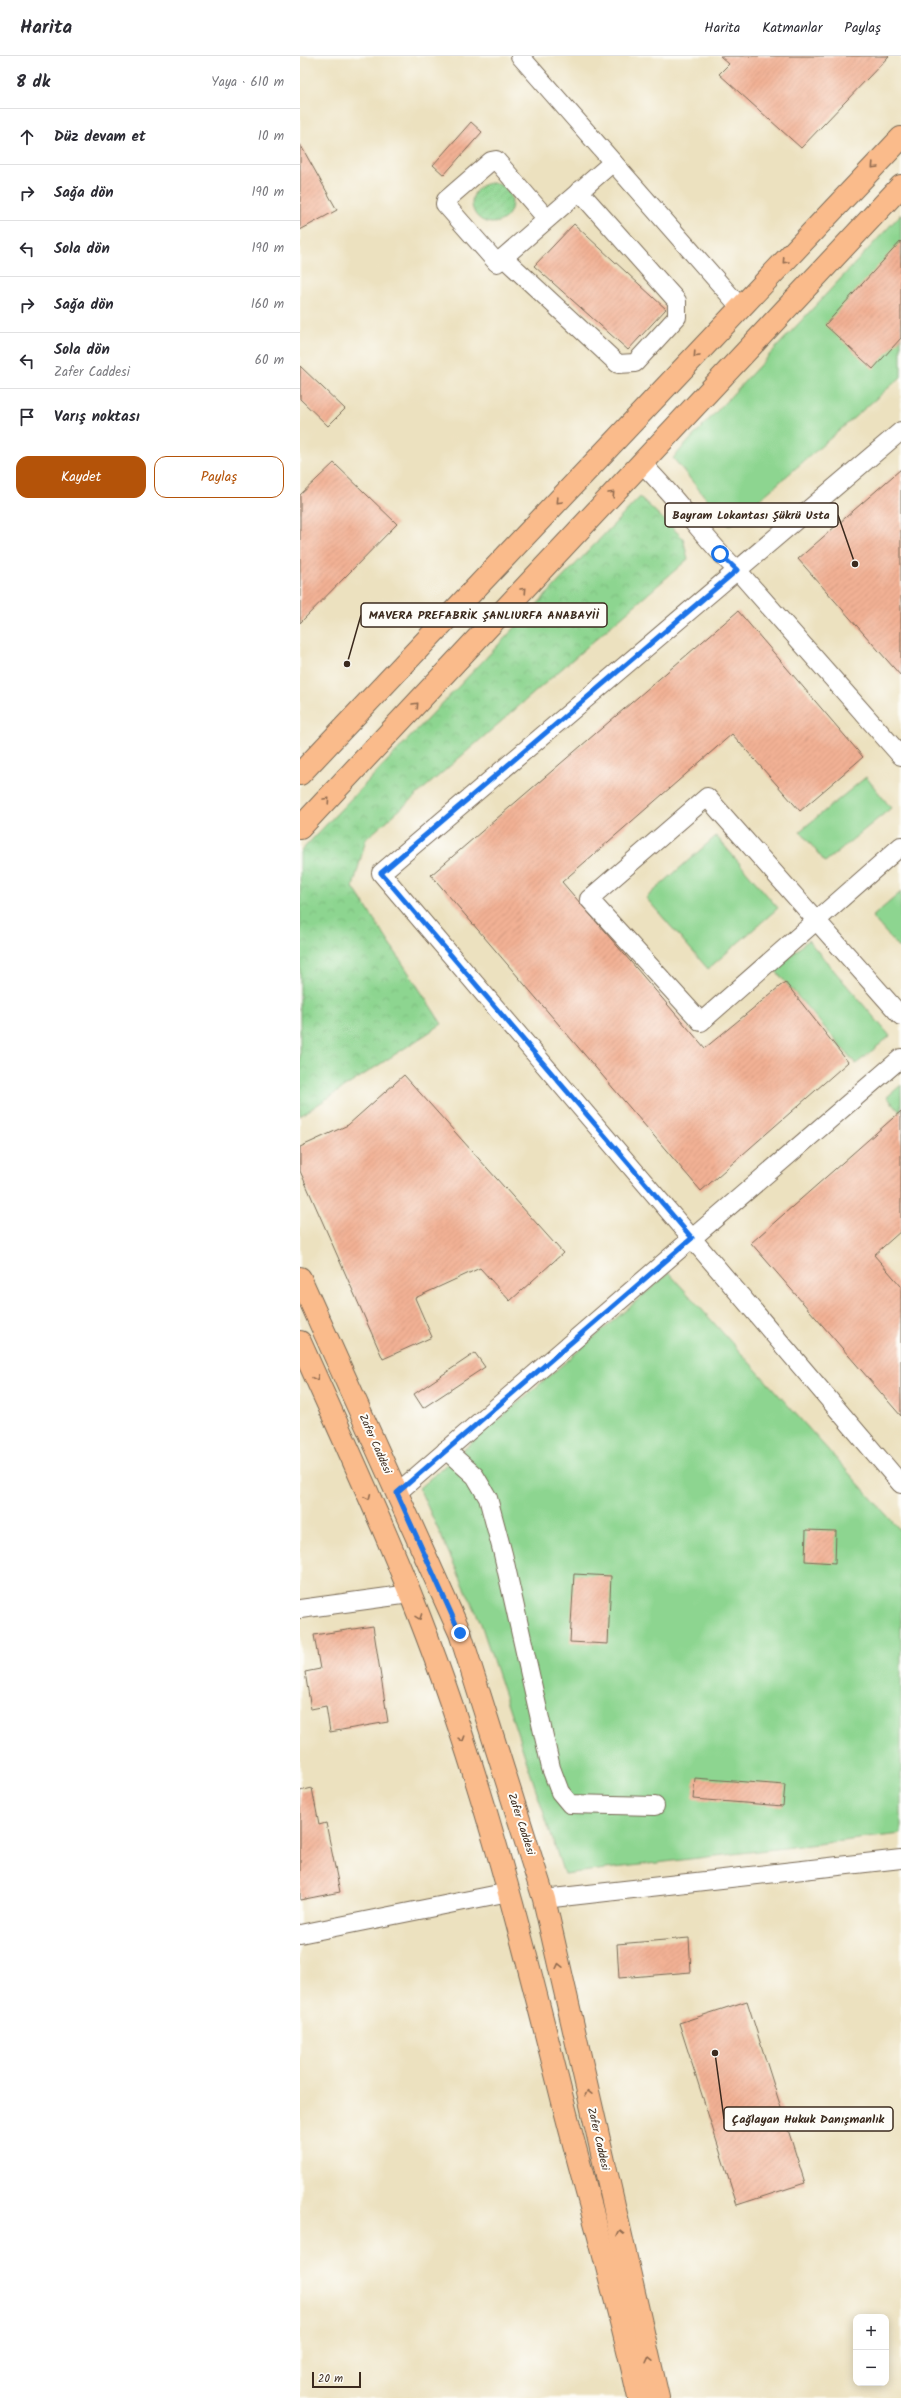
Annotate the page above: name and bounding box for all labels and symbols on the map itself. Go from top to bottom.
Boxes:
one-way arrow [871,161,879,169]
one-way arrow [782,256,790,264]
one-way arrow [694,351,701,358]
one-way arrow [607,491,615,499]
one-way arrow [556,496,564,504]
callout: Bayram Lokantası Şükrü Usta [665,503,838,527]
text: Bayram Lokantası Şükrü Usta [672,506,830,525]
route start [711,545,729,563]
one-way arrow [519,587,527,595]
callout: MAVERA PREFABRİK ŞANLIURFA ANABAYİİ [361,603,607,627]
text: MAVERA PREFABRİK ŞANLIURFA ANABAYİİ [369,606,600,625]
one-way arrow [411,702,419,710]
one-way arrow [322,797,330,805]
one-way arrow [311,1373,319,1381]
street label: Zafer Caddesi [354,1411,396,1477]
one-way arrow [363,1492,371,1500]
one-way arrow [414,1613,422,1620]
route end [451,1624,469,1642]
one-way arrow [457,1735,466,1742]
street label: Zafer Caddesi [503,1791,540,1858]
one-way arrow [555,1963,563,1969]
one-way arrow [584,2090,593,2097]
street label: Zafer Caddesi [582,2106,614,2173]
callout: Çağlayan Hukuk Danışmanlık [724,2107,893,2131]
text: Çağlayan Hukuk Danışmanlık [732,2110,885,2129]
one-way arrow [617,2230,625,2236]
one-way arrow [646,2357,654,2363]
scale bar [312,2370,361,2389]

